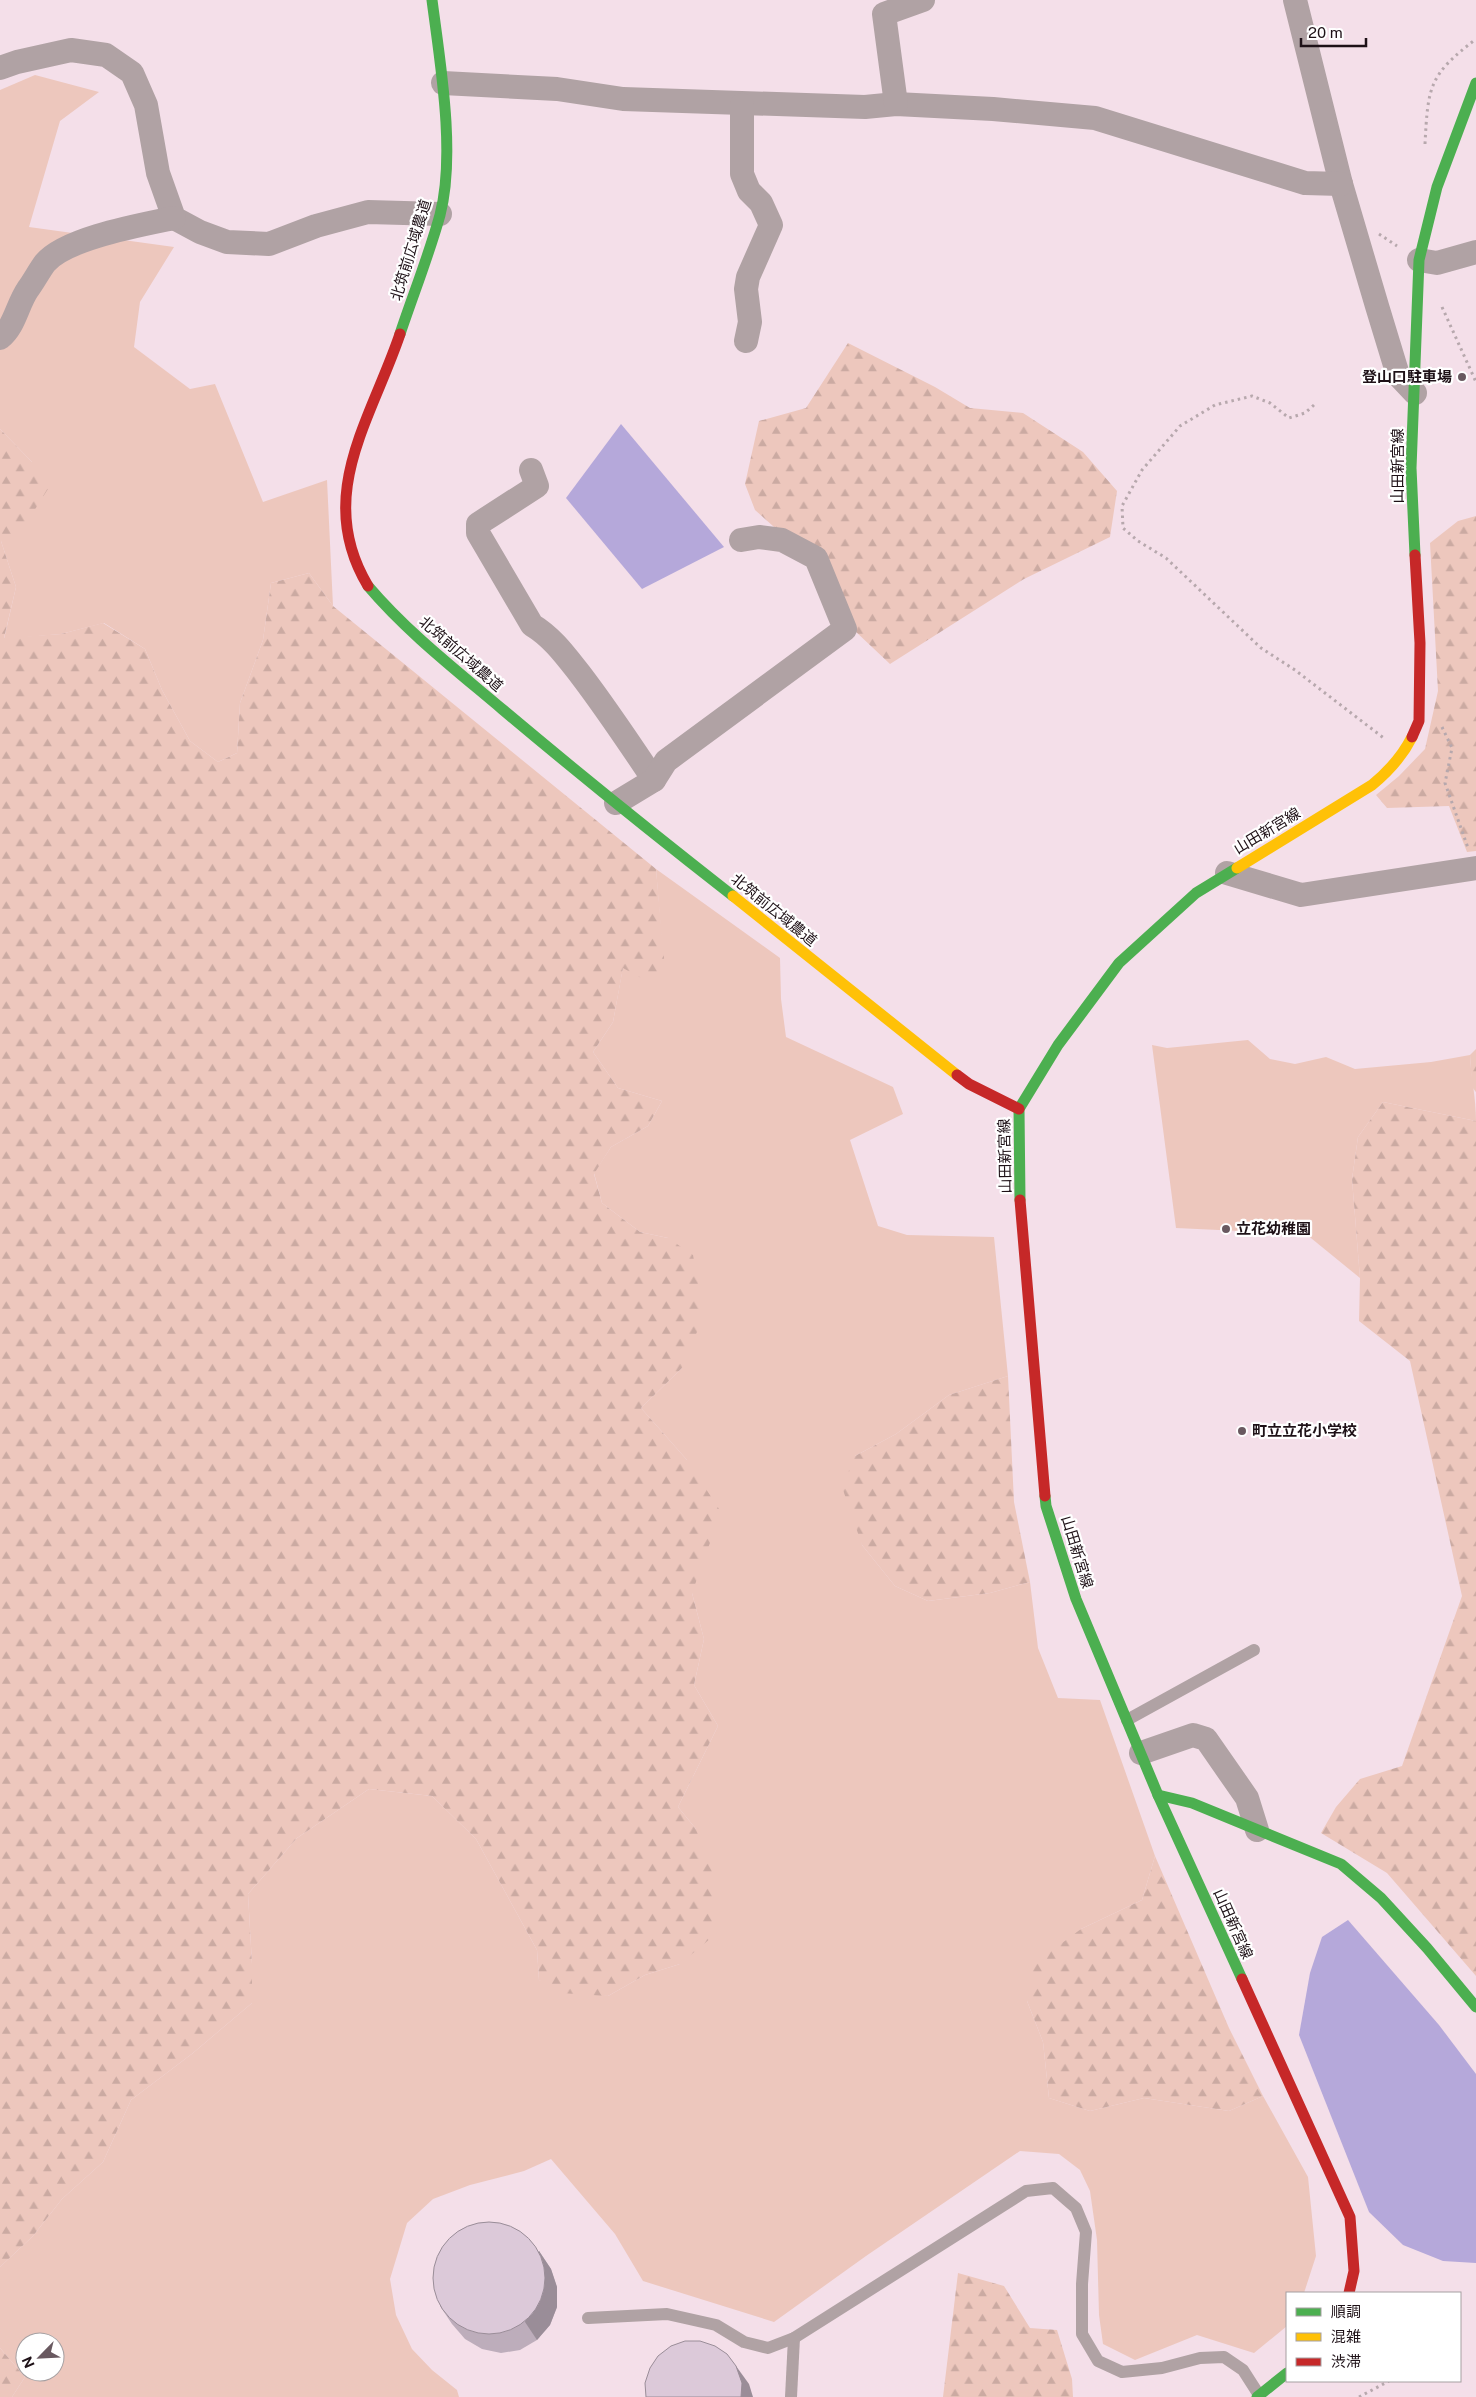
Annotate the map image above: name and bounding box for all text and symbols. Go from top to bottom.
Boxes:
scale bar [1301,15,1366,47]
text: 20 m [1308,24,1343,41]
street label: 北筑前広域農道 [387,197,434,303]
place label: 登山口駐車場 [1362,368,1452,385]
marker: 登山口駐車場 [1456,371,1468,383]
street label: 山田新宮線 [1389,428,1406,504]
street label: 北筑前広域農道 [416,613,507,694]
street label: 山田新宮線 [1230,804,1303,857]
street label: 北筑前広域農道 [728,870,820,949]
street label: 山田新宮線 [995,1118,1014,1194]
place label: 立花幼稚園 [1236,1220,1311,1237]
marker: 立花幼稚園 [1220,1223,1232,1235]
place label: 町立立花小学校 [1252,1422,1357,1439]
marker: 町立立花小学校 [1236,1425,1248,1437]
street label: 山田新宮線 [1058,1513,1097,1590]
street label: 山田新宮線 [1210,1886,1256,1962]
legend [1286,2292,1461,2382]
text: 順調 [1331,2303,1361,2320]
text: 混雑 [1331,2328,1361,2345]
north arrow [15,2332,65,2382]
text: 渋滞 [1331,2353,1361,2370]
text: N [19,2354,38,2371]

